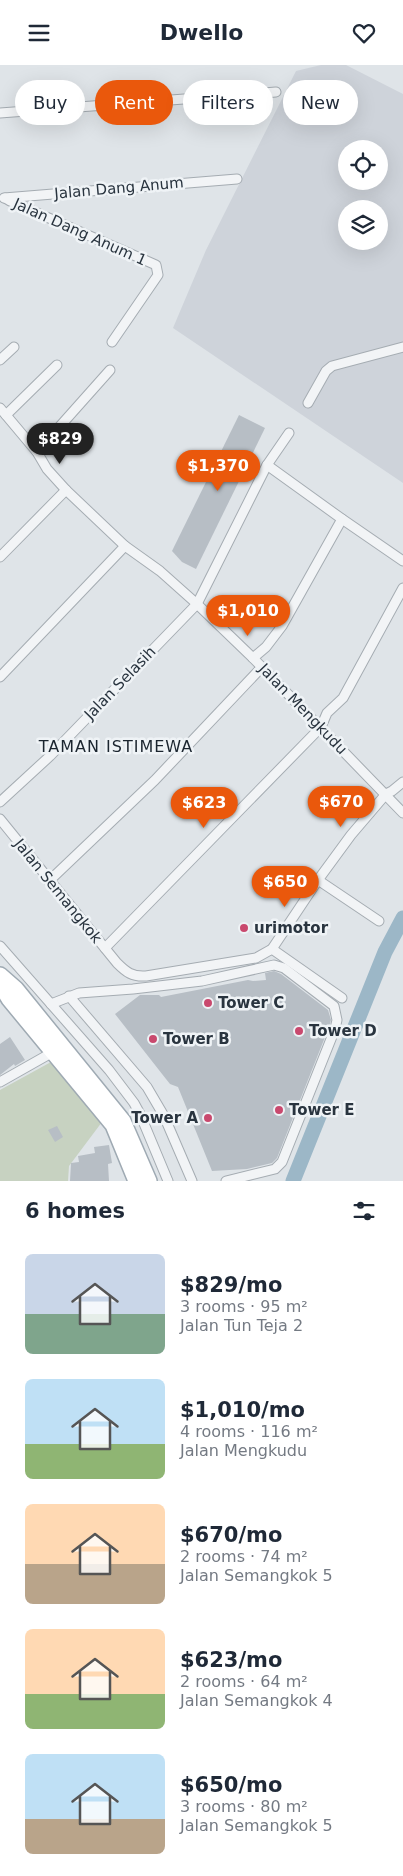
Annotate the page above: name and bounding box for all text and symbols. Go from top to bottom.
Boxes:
icon: menu [25,19,53,47]
icon: heart [350,19,378,47]
text: Dwello [160,20,243,45]
chip: Buy [15,80,85,125]
chip: Rent [95,80,173,125]
chip: Filters [183,80,273,125]
chip: New [283,80,358,125]
map controls [338,140,388,250]
button: locate [338,140,388,190]
street label: Jalan Dang Anum [53,173,184,203]
street label: Jalan Dang Anum 1 [10,194,149,270]
button: layers [338,200,388,250]
pin: $829 [30,423,90,465]
text: $829 [38,429,82,448]
pin: $1,370 [177,449,259,492]
text: $1,370 [187,456,249,475]
pin: $1,010 [207,595,289,637]
text: $1,010 [217,601,279,620]
street label: Jalan Selasih [80,643,159,724]
street label: Jalan Mengkudu [254,659,351,758]
district label: TAMAN ISTIMEWA [38,737,193,756]
pin: $670 [311,785,371,828]
pin: $623 [174,787,234,829]
text: $670 [319,792,363,811]
text: $623 [182,793,226,812]
street label: Jalan Semangkok [10,834,106,947]
pin: $650 [255,865,315,908]
text: $650 [263,872,307,891]
place label: urimotor [254,919,329,937]
marker: urimotor [238,922,250,934]
place label: Tower C [218,994,284,1012]
marker: Tower C [202,997,214,1009]
place label: Tower D [309,1022,377,1040]
marker: Tower D [293,1025,305,1037]
place label: Tower B [163,1030,230,1048]
marker: Tower B [147,1033,159,1045]
place label: Tower E [289,1101,354,1119]
marker: Tower E [273,1104,285,1116]
place label: Tower A [131,1109,198,1127]
marker: Tower A [202,1112,214,1124]
icon: filters [350,1197,378,1225]
text: 6 homes [25,1199,125,1223]
text: $829/mo [180,1273,282,1297]
icon: home [65,1274,125,1334]
text: 3 rooms · 95 m² [180,1297,308,1316]
text: Jalan Tun Teja 2 [180,1316,303,1335]
text: $1,010/mo [180,1398,305,1422]
icon: home [65,1399,125,1459]
text: 4 rooms · 116 m² [180,1422,318,1441]
text: Jalan Mengkudu [180,1441,307,1460]
text: $670/mo [180,1523,282,1547]
icon: home [65,1524,125,1584]
text: 2 rooms · 74 m² [180,1547,308,1566]
text: Jalan Semangkok 5 [180,1566,333,1585]
text: $623/mo [180,1648,282,1672]
icon: home [65,1649,125,1709]
text: 2 rooms · 64 m² [180,1672,308,1691]
text: Jalan Semangkok 4 [180,1691,333,1710]
text: $650/mo [180,1773,282,1797]
icon: home [65,1774,125,1834]
text: 3 rooms · 80 m² [180,1797,308,1816]
text: Jalan Semangkok 5 [180,1816,333,1835]

